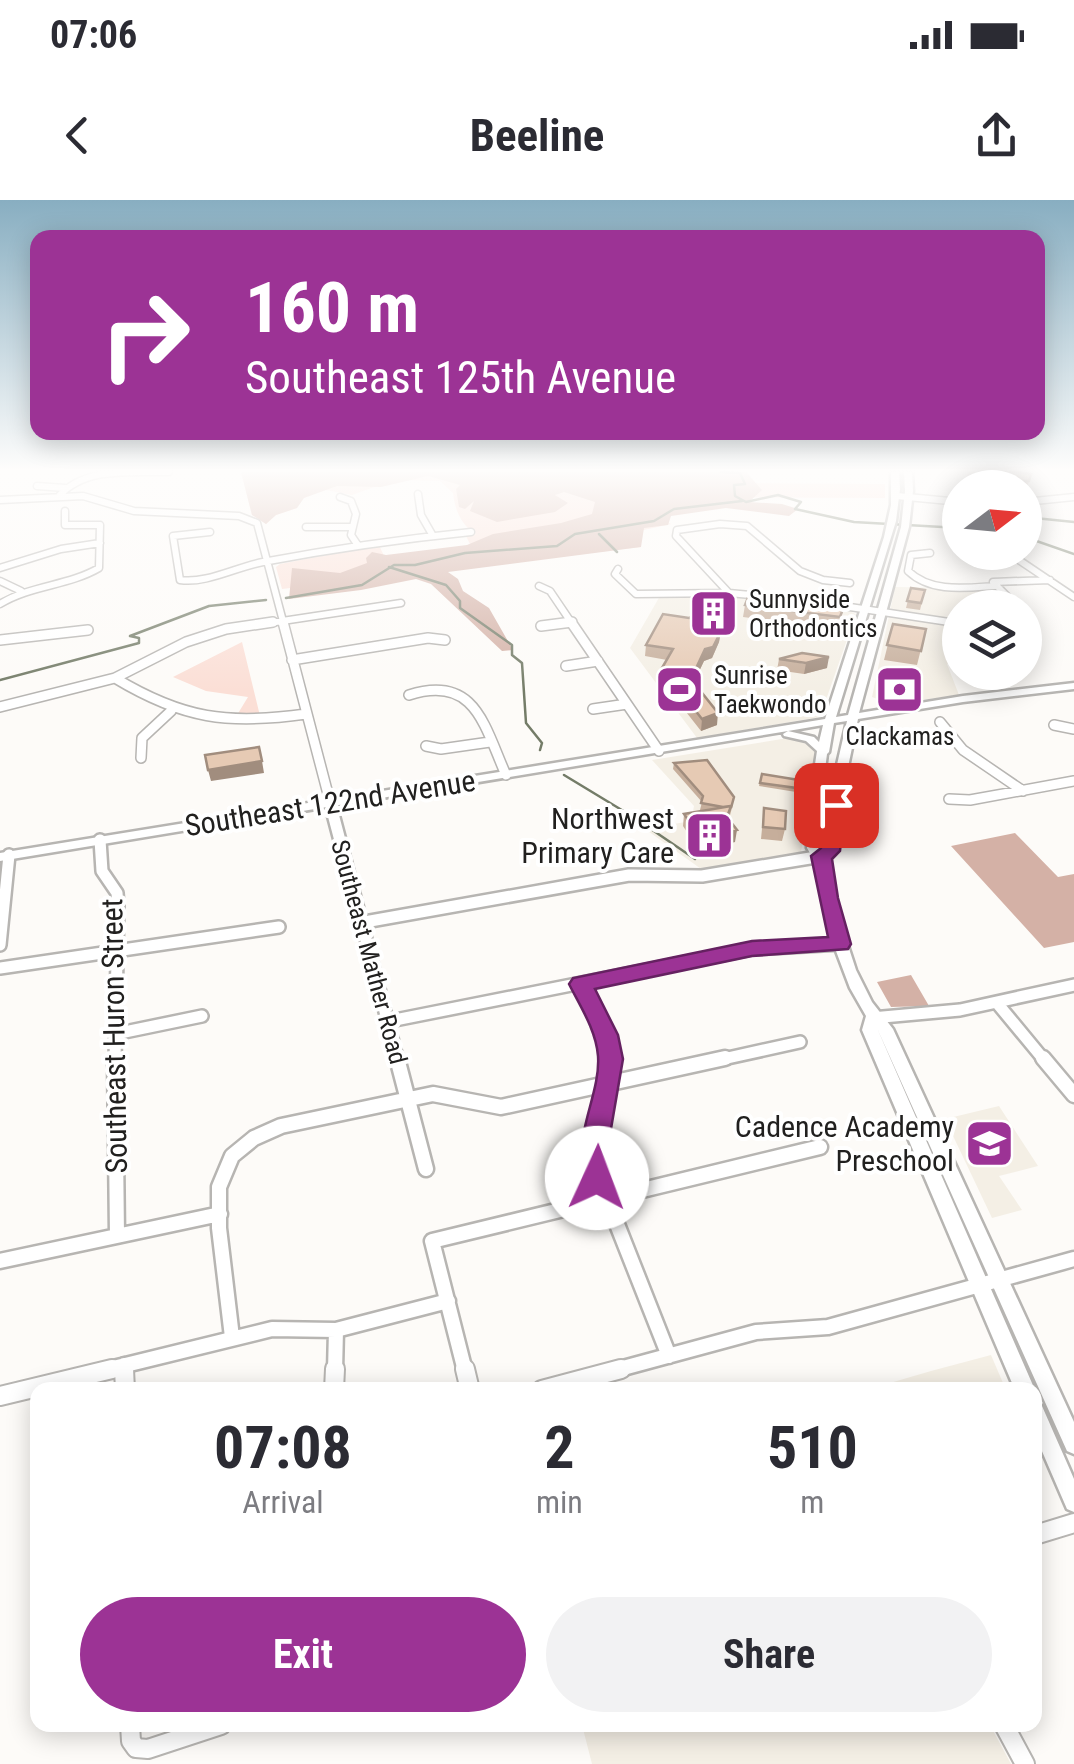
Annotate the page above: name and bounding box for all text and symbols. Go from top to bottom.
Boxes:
text: 07:06 [50,13,137,57]
icon: back [50,108,105,163]
icon: share [969,108,1024,163]
text: Beeline [470,109,604,162]
text: 160 m [245,267,419,349]
icon: right [80,270,210,400]
text: Southeast 125th Avenue [245,351,676,404]
north arrow [942,470,1042,570]
map controls [942,470,1042,690]
place label: Sunnyside Orthodontics [749,585,877,643]
building icon: Sunnyside Orthodontics [688,587,740,639]
button: layers [942,590,1042,690]
place label: Sunrise Taekwondo [714,661,826,719]
sports icon: Sunrise Taekwondo [653,663,705,715]
bank icon: Clackamas [874,664,926,716]
place label: Clackamas [846,722,954,751]
street label: Southeast 122nd Avenue [182,763,478,843]
pin [794,763,879,848]
icon: arrive [809,778,864,833]
place label: Northwest Primary Care [521,801,674,870]
building icon: Northwest Primary Care [683,809,735,861]
street label: Southeast Mather Road [325,837,413,1067]
street label: Southeast Huron Street [94,898,134,1174]
place label: Cadence Academy Preschool [735,1109,954,1178]
school or university icon: Cadence Academy Preschool [963,1117,1015,1169]
position arrow [545,1126,649,1230]
text: 07:08 [214,1412,352,1483]
text: 2 [544,1412,575,1483]
text: 510 [767,1412,858,1483]
text: Arrival [242,1483,324,1521]
text: min [536,1483,583,1521]
text: m [800,1483,824,1521]
button: Exit [80,1597,526,1712]
button: Share [546,1597,992,1712]

